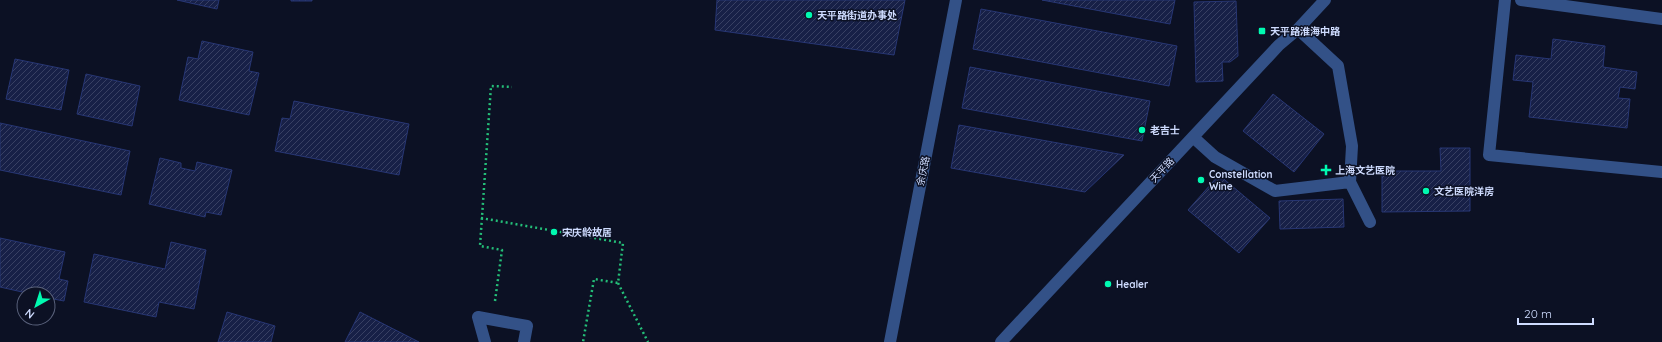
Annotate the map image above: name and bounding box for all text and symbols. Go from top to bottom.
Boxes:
place label: 天平路街道办事处 [817,9,897,22]
marker: 天平路街道办事处 [804,10,814,20]
place label: 天平路淮海中路 [1270,25,1341,38]
marker: 天平路淮海中路 [1257,26,1267,36]
place label: 老吉士 [1150,124,1180,137]
marker: 老吉士 [1137,125,1147,135]
street label: 余庆路 [914,155,932,187]
street label: 天平路 [1147,155,1177,185]
marker: 上海文艺医院 [1320,164,1332,176]
place label: 上海文艺医院 [1335,164,1395,177]
place label: Constellation Wine [1209,168,1273,193]
marker: Constellation Wine [1196,175,1206,185]
place label: 文艺医院洋房 [1434,185,1494,198]
marker: 文艺医院洋房 [1421,186,1431,196]
place label: 宋庆龄故居 [562,226,612,239]
marker: 宋庆龄故居 [549,227,559,237]
place label: Healer [1116,278,1149,291]
marker: Healer [1103,279,1113,289]
north arrow [16,286,56,326]
scale bar [1518,300,1593,326]
text: N [22,306,37,322]
text: 20 m [1524,306,1552,321]

